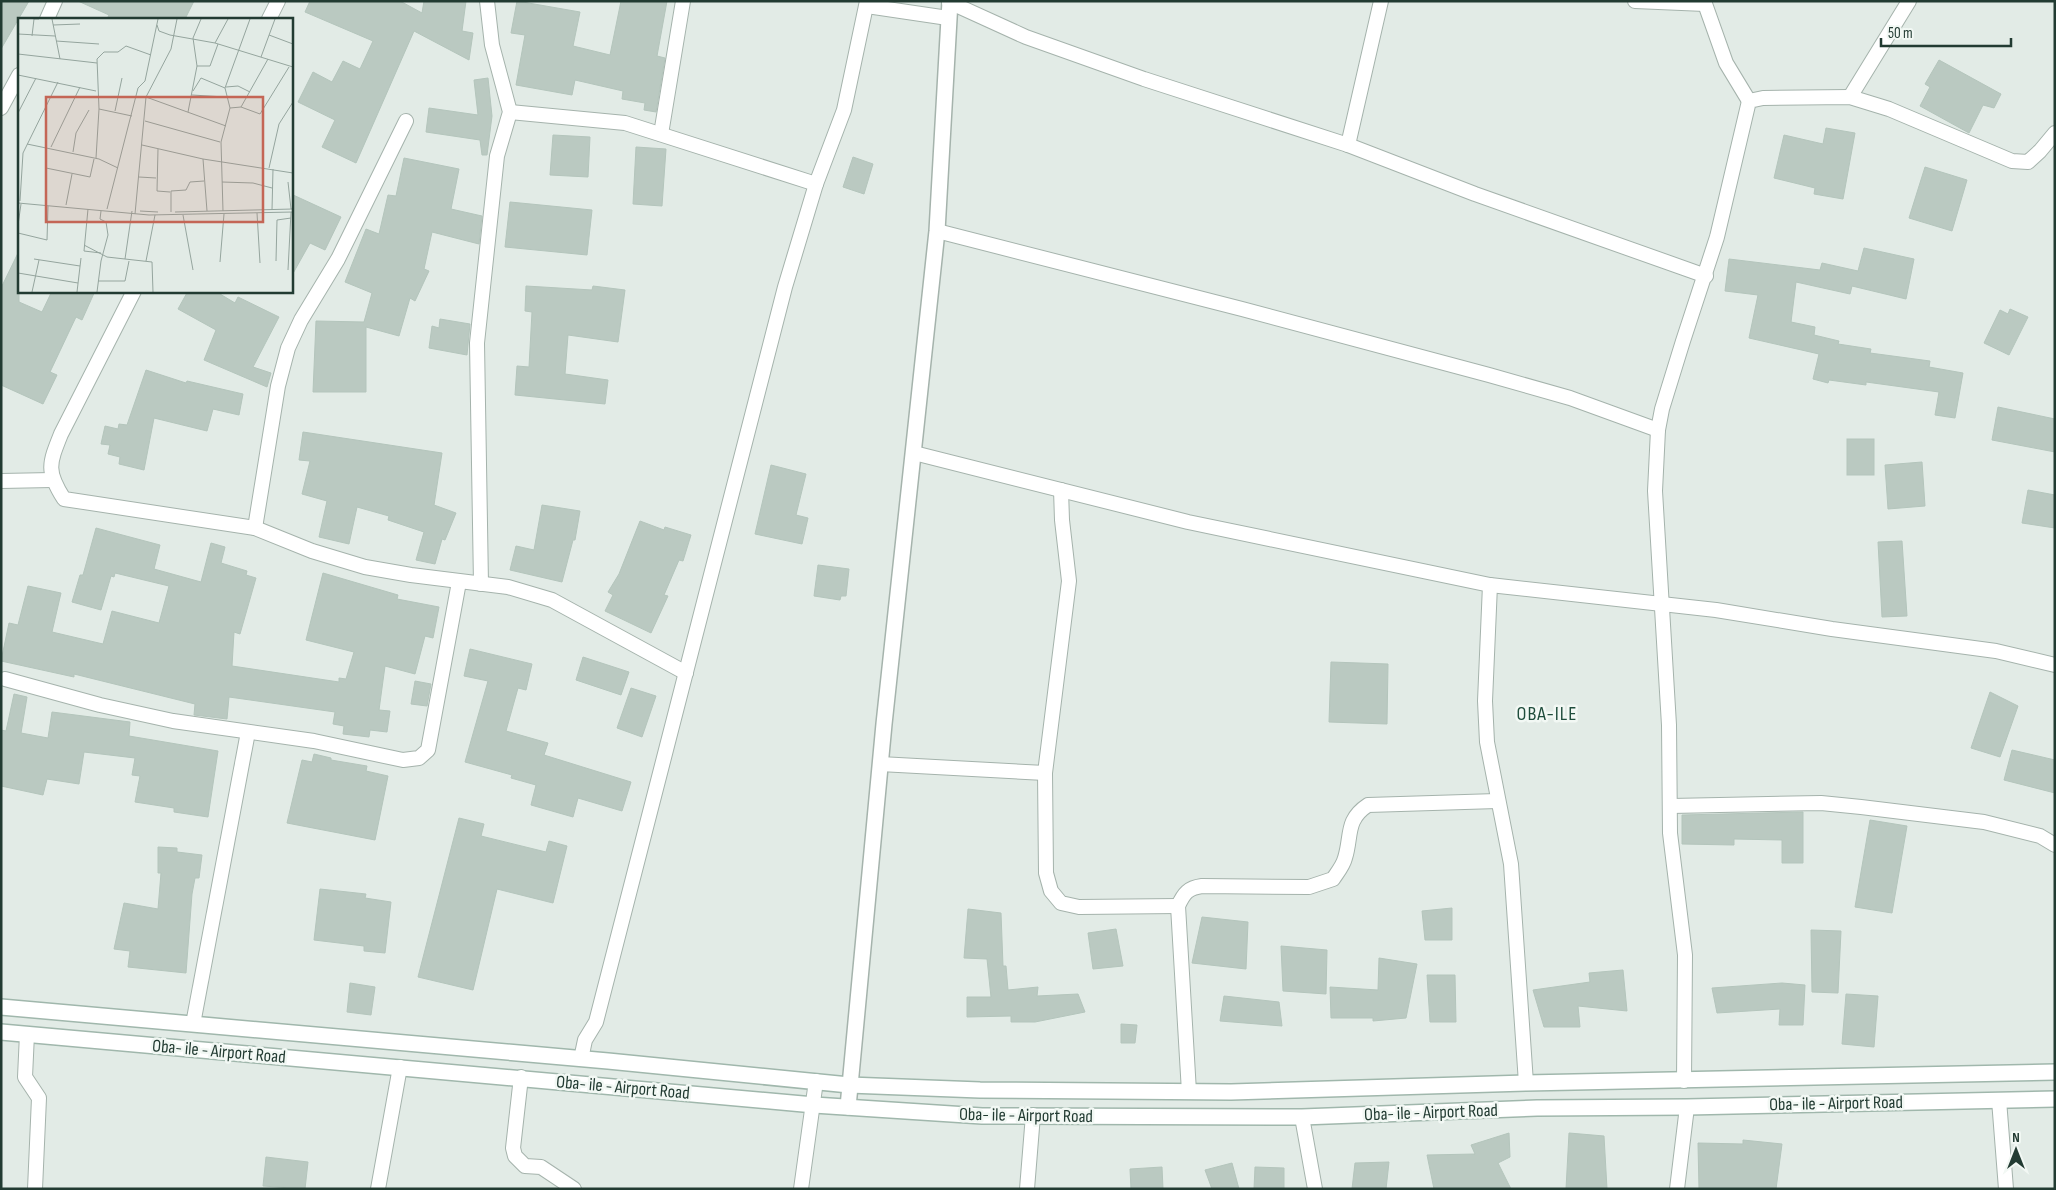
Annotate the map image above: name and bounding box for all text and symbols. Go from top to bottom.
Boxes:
scale bar [1881,15,2011,47]
inset map [18,18,292,292]
text: 50 m [1888,24,1913,43]
district label: OBA-ILE [1517,702,1577,726]
street label: Oba- ile - Airport Road [151,1035,287,1068]
street label: Oba- ile - Airport Road [555,1071,691,1104]
street label: Oba- ile - Airport Road [1769,1092,1903,1115]
street label: Oba- ile - Airport Road [1364,1100,1498,1125]
street label: Oba- ile - Airport Road [959,1104,1093,1127]
north arrow [1991,1125,2041,1175]
text: N [2012,1129,2020,1146]

